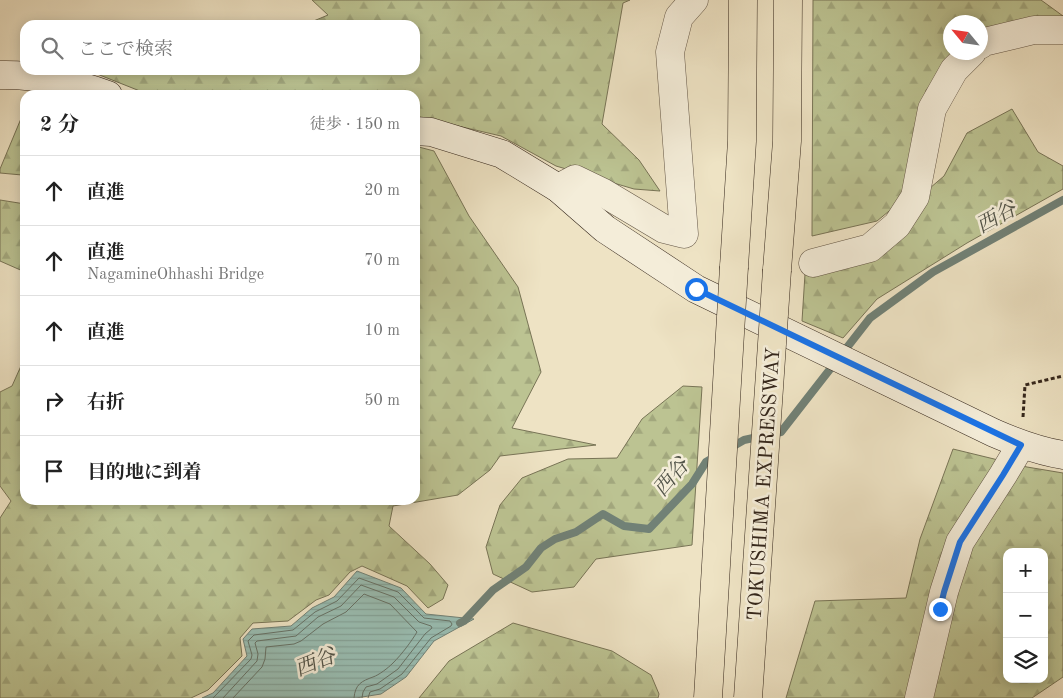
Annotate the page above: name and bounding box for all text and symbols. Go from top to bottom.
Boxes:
north arrow [943,15,988,60]
search box [20,20,420,75]
icon: search [38,34,66,62]
text: ここで検索 [78,41,173,60]
text: 2 分 [40,115,79,136]
text: 徒歩 · 150 m [310,117,400,133]
icon: ahead [40,177,68,205]
text: 20 m [364,183,400,199]
text: 直進 [87,184,125,203]
water label: 西谷 [972,196,1022,238]
text: 直進 [87,244,125,263]
icon: ahead [40,247,68,275]
text: 70 m [364,253,400,269]
text: NagamineOhhashi Bridge [87,267,264,283]
route start [685,278,708,301]
icon: ahead [40,317,68,345]
text: 10 m [364,323,400,339]
text: 直進 [87,324,125,343]
street label: TOKUSHIMA EXPRESSWAY [745,346,785,621]
icon: right [40,387,68,415]
text: 50 m [364,393,400,409]
text: 右折 [87,394,125,413]
water label: 西谷 [649,452,695,501]
icon: arrive [40,457,68,485]
text: 目的地に到着 [87,464,201,483]
map controls [1003,548,1048,683]
button: + [1003,548,1048,593]
button: − [1003,593,1048,638]
route end [929,598,952,621]
button: layers [1003,638,1048,683]
water label: 西谷 [291,643,341,681]

